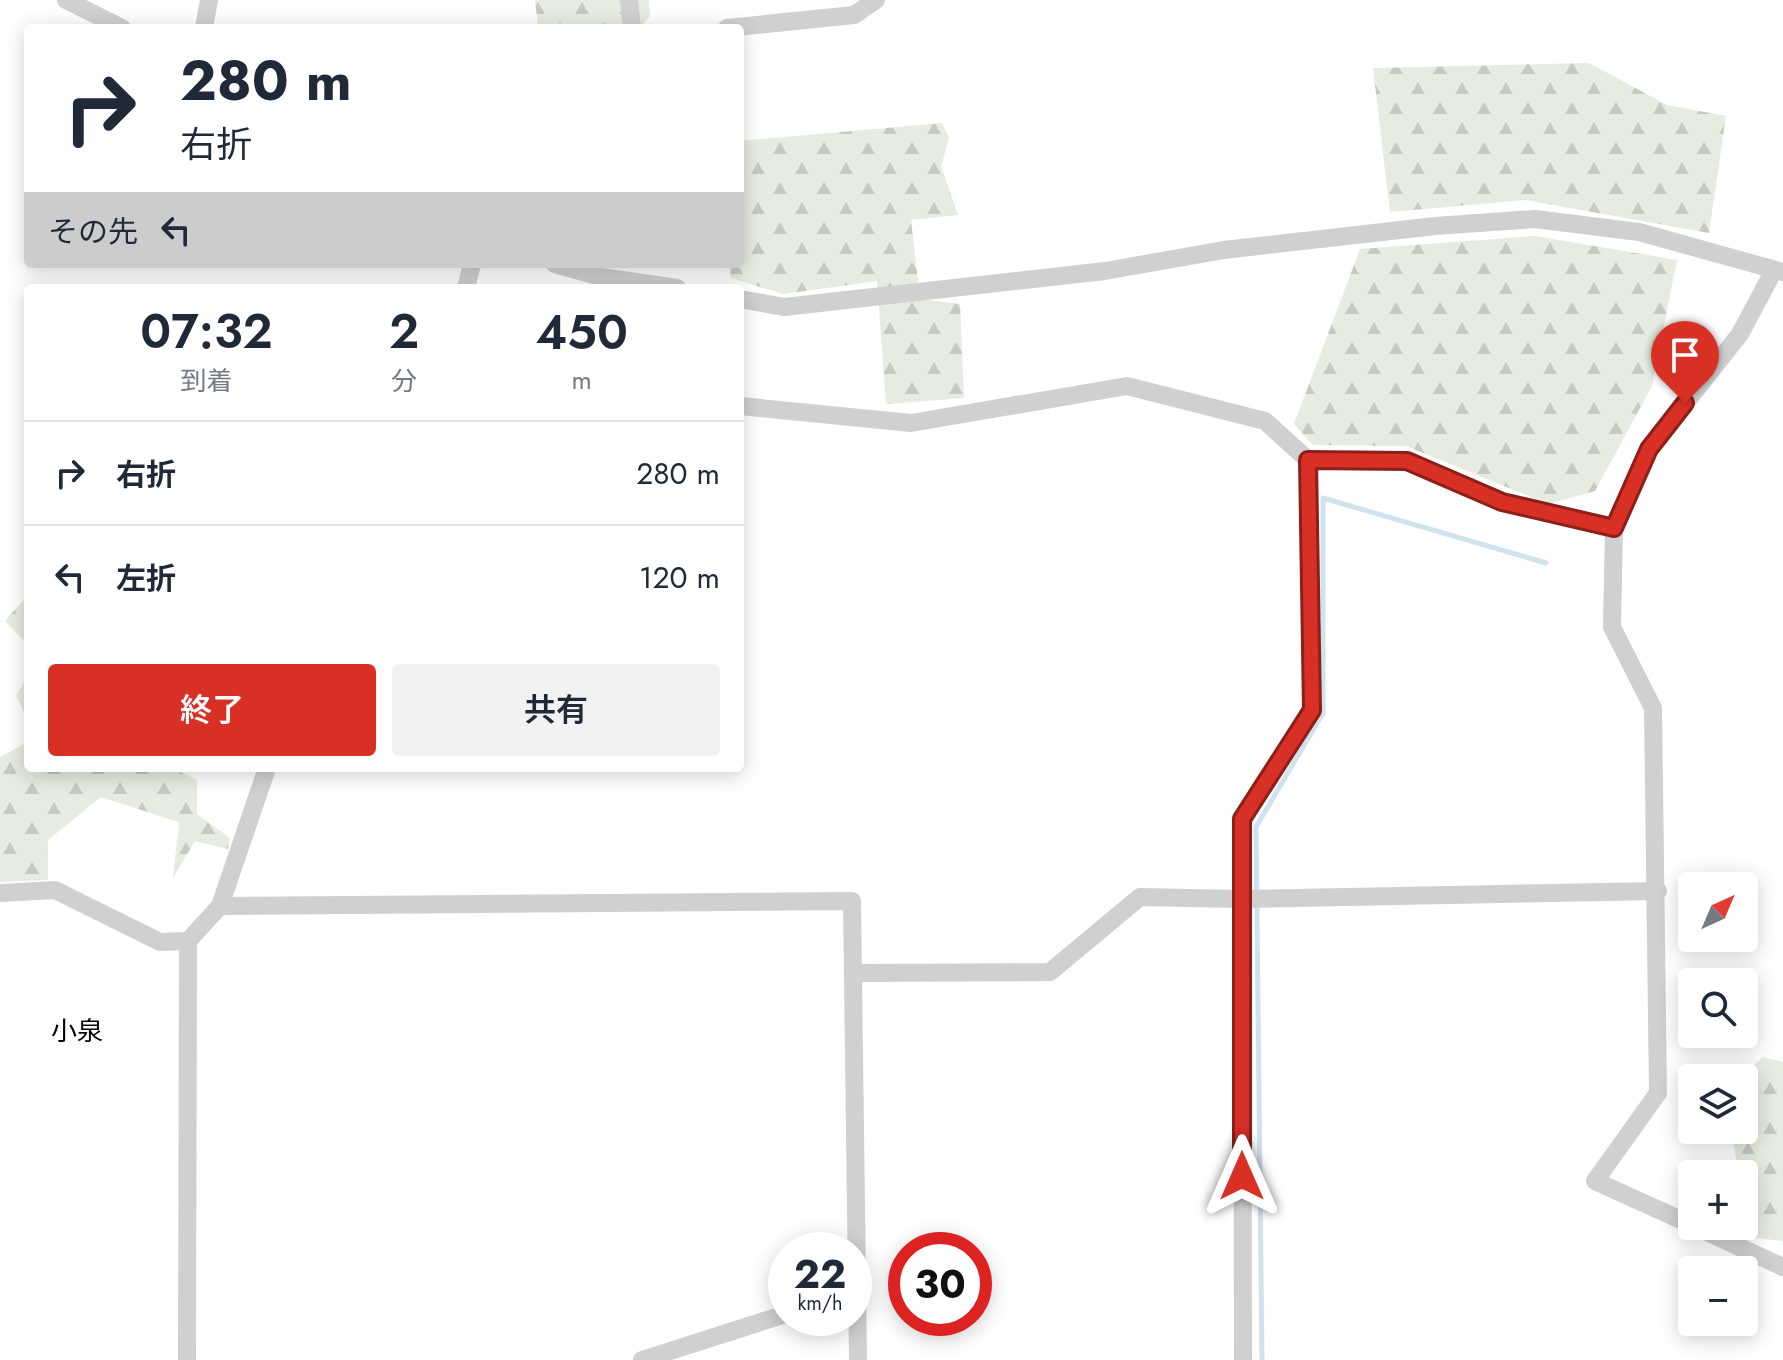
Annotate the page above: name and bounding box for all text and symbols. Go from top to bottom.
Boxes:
text: 280 m [180,40,352,121]
icon: right [48,56,152,160]
text: 右折 [180,118,252,170]
icon: left [154,208,198,252]
text: その先 [48,210,138,253]
text: 07:32 [140,297,273,366]
text: 2 [389,297,419,366]
text: 450 [535,298,628,367]
pin [1651,321,1719,403]
icon: arrive [1663,333,1707,377]
text: m [571,361,592,399]
text: 到着 [180,362,233,400]
text: 分 [391,362,417,400]
icon: right [48,451,92,495]
text: 280 m [636,452,720,495]
text: 右折 [116,453,176,496]
icon: left [48,555,92,599]
text: 120 m [639,556,720,599]
text: 左折 [116,557,176,600]
button: 終了 [48,664,376,756]
button: 共有 [392,664,720,756]
north arrow [1678,872,1758,952]
map controls [1678,872,1758,1336]
button: search [1678,968,1758,1048]
district label: 小泉 [51,1012,103,1050]
button: layers [1678,1064,1758,1144]
position arrow [1200,1134,1284,1218]
button: + [1678,1160,1758,1240]
speed limit sign: 30 [888,1232,992,1336]
text: 22 [794,1245,846,1303]
button: − [1678,1256,1758,1336]
text: km/h [797,1289,843,1318]

